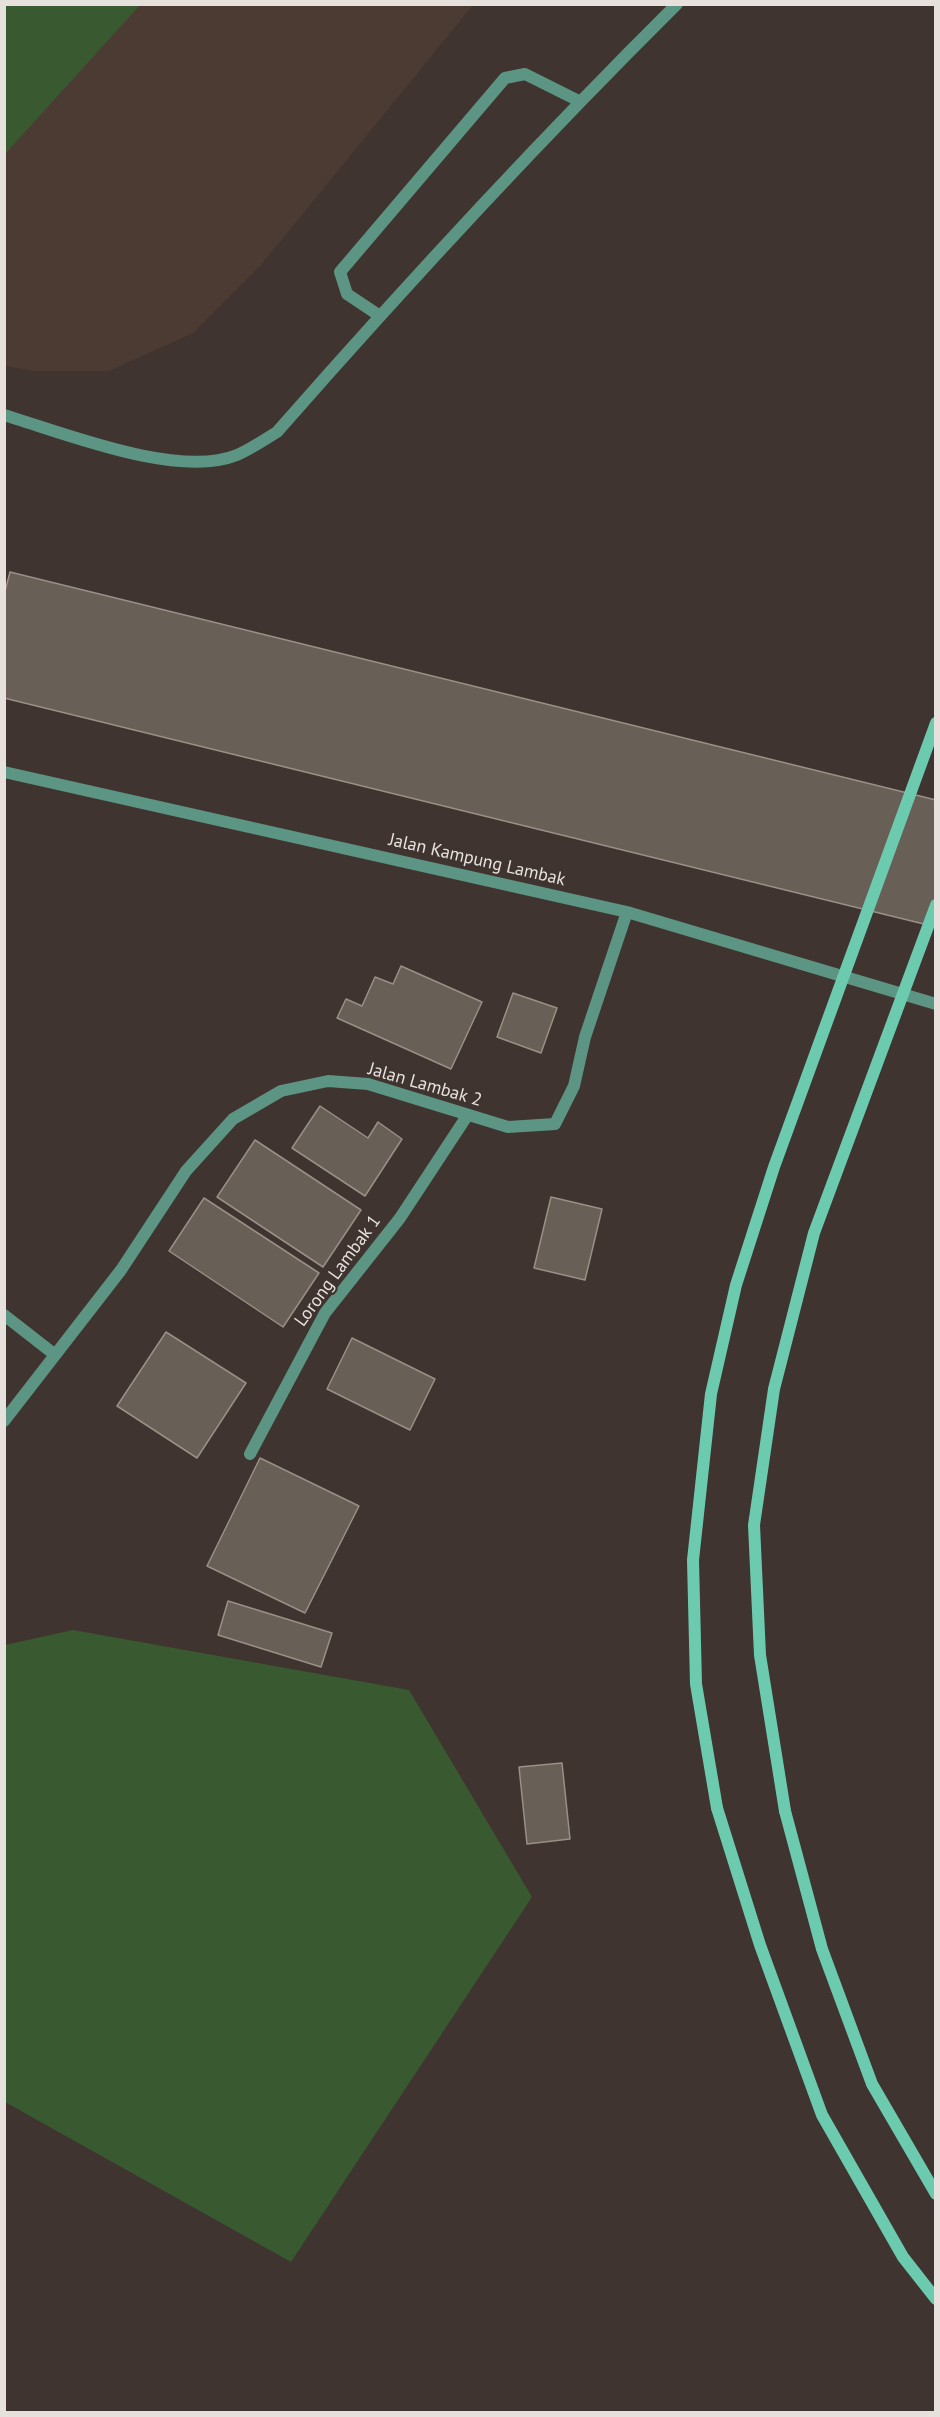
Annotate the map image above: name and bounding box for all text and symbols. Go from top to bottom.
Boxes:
street label: Jalan Kampung Lambak [387,829,567,891]
street label: Jalan Lambak 2 [366,1058,484,1112]
street label: Lorong Lambak 1 [290,1211,386,1331]

